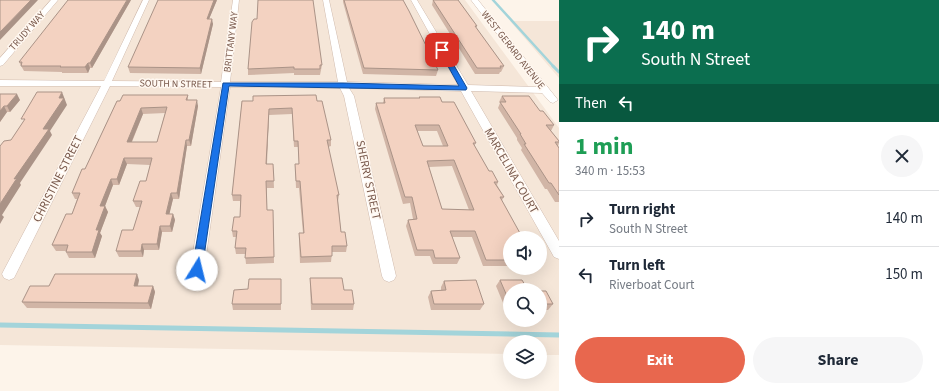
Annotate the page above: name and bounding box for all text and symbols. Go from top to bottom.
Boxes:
street label: TRUDY WAY [6,8,48,54]
street label: WEST GERARD AVENUE [478,8,548,92]
text: 140 m [641,10,715,50]
street label: BRITTANY WAY [220,11,242,73]
icon: right [575,16,627,68]
pin [425,33,459,67]
icon: arrive [431,39,453,61]
text: South N Street [641,47,750,72]
street label: SOUTH N STREET [139,76,213,92]
icon: left [615,92,637,114]
text: Then [575,93,607,114]
street label: MARCELINA COURT [480,125,543,217]
text: 1 min [575,129,633,164]
street label: CHRISTINE STREET [29,132,87,225]
button: close [881,135,923,177]
street label: SHERRY STREET [351,139,385,222]
text: 340 m · 15:53 [575,162,645,180]
text: Turn right [609,199,675,220]
icon: right [575,208,597,230]
text: 140 m [885,208,923,229]
text: South N Street [609,220,688,238]
map controls [503,231,547,379]
button: sound [503,231,547,275]
position arrow [176,249,218,291]
text: Turn left [609,255,665,276]
icon: left [575,264,597,286]
text: 150 m [885,264,923,285]
text: Riverboat Court [609,276,694,294]
button: search [503,283,547,327]
button: layers [503,335,547,379]
button: Exit [575,337,745,383]
button: Share [753,337,923,383]

